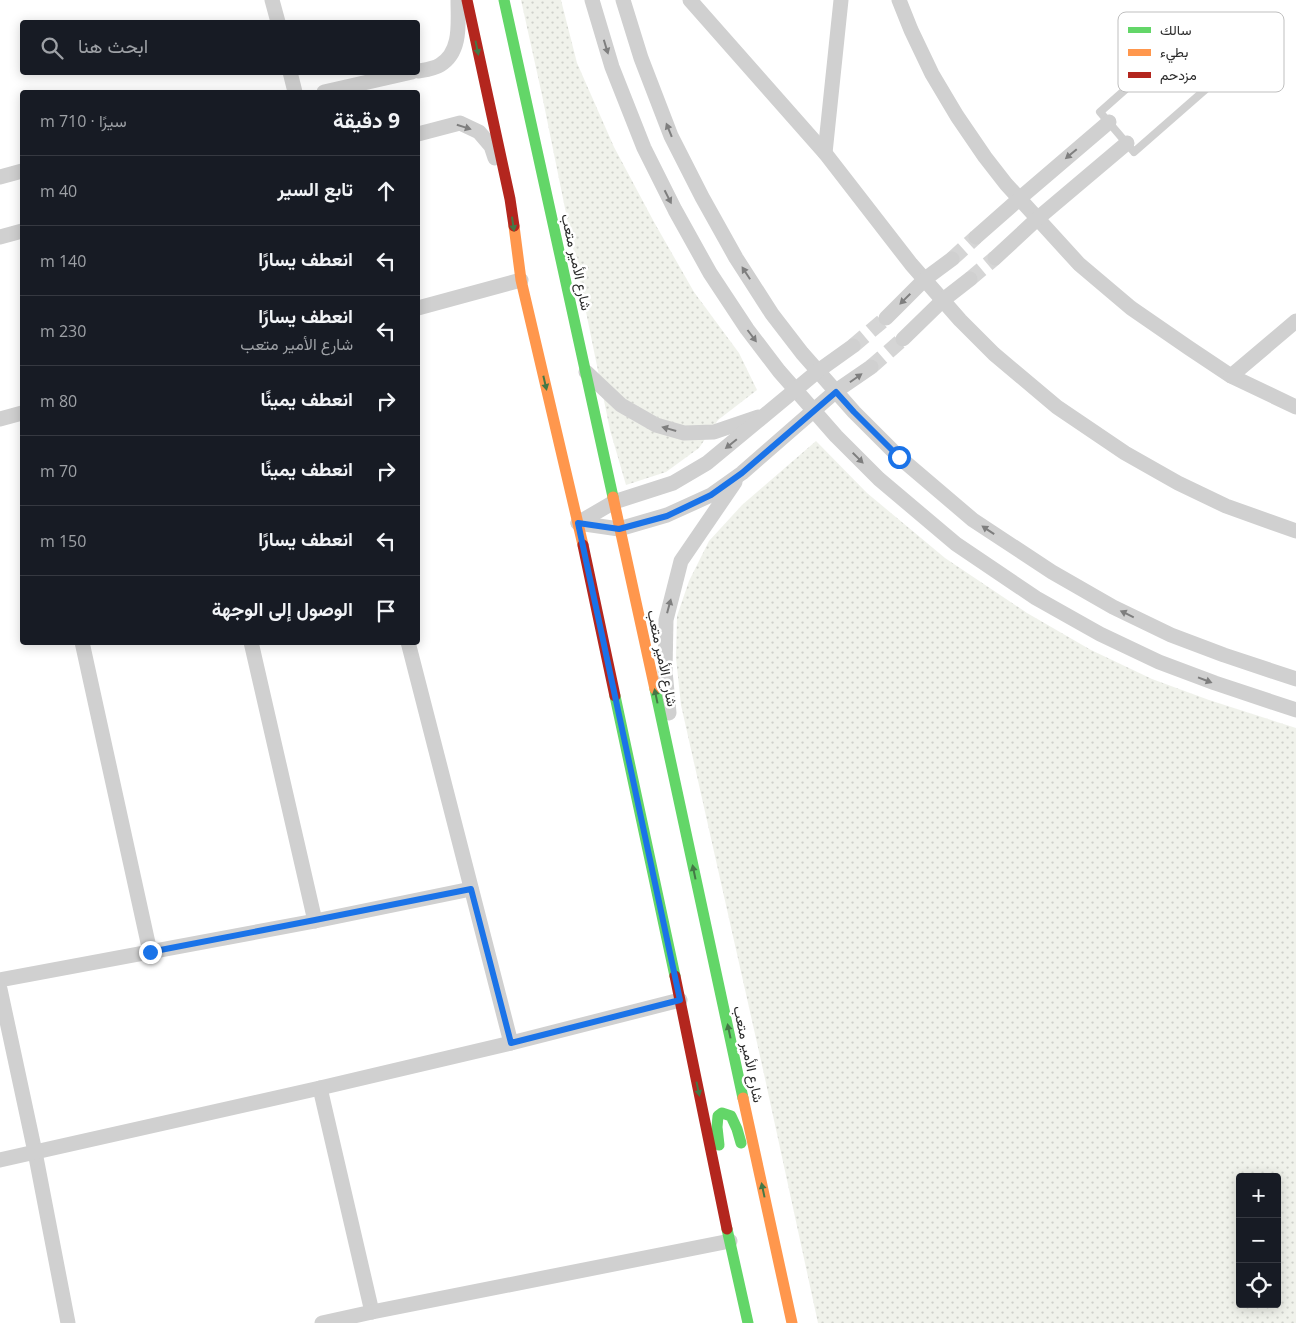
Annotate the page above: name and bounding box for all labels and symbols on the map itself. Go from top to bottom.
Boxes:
legend [1118,12,1284,92]
text: سالك [1160,20,1191,39]
one-way arrow [603,39,611,54]
one-way arrow [473,40,481,55]
text: بطيء [1160,42,1188,64]
text: مزدحم [1160,65,1197,84]
one-way arrow [665,122,673,137]
one-way arrow [457,123,472,131]
one-way arrow [1066,148,1078,160]
one-way arrow [664,189,672,204]
street label: شارع الأمير متعب [556,212,597,313]
one-way arrow [509,216,517,232]
one-way arrow [741,267,750,280]
one-way arrow [899,293,911,305]
one-way arrow [747,329,757,343]
one-way arrow [849,373,863,383]
one-way arrow [541,376,549,391]
one-way arrow [661,425,676,433]
one-way arrow [725,438,738,449]
route start [888,446,911,469]
one-way arrow [852,452,864,464]
one-way arrow [981,525,995,534]
one-way arrow [666,599,674,614]
street label: شارع الأمير متعب [642,608,683,709]
one-way arrow [1120,610,1134,618]
one-way arrow [1198,676,1213,684]
one-way arrow [652,689,660,704]
one-way arrow [690,865,698,880]
route end [139,941,162,964]
street label: شارع الأمير متعب [728,1004,769,1105]
one-way arrow [724,1023,732,1039]
one-way arrow [694,1082,702,1097]
one-way arrow [759,1182,767,1197]

